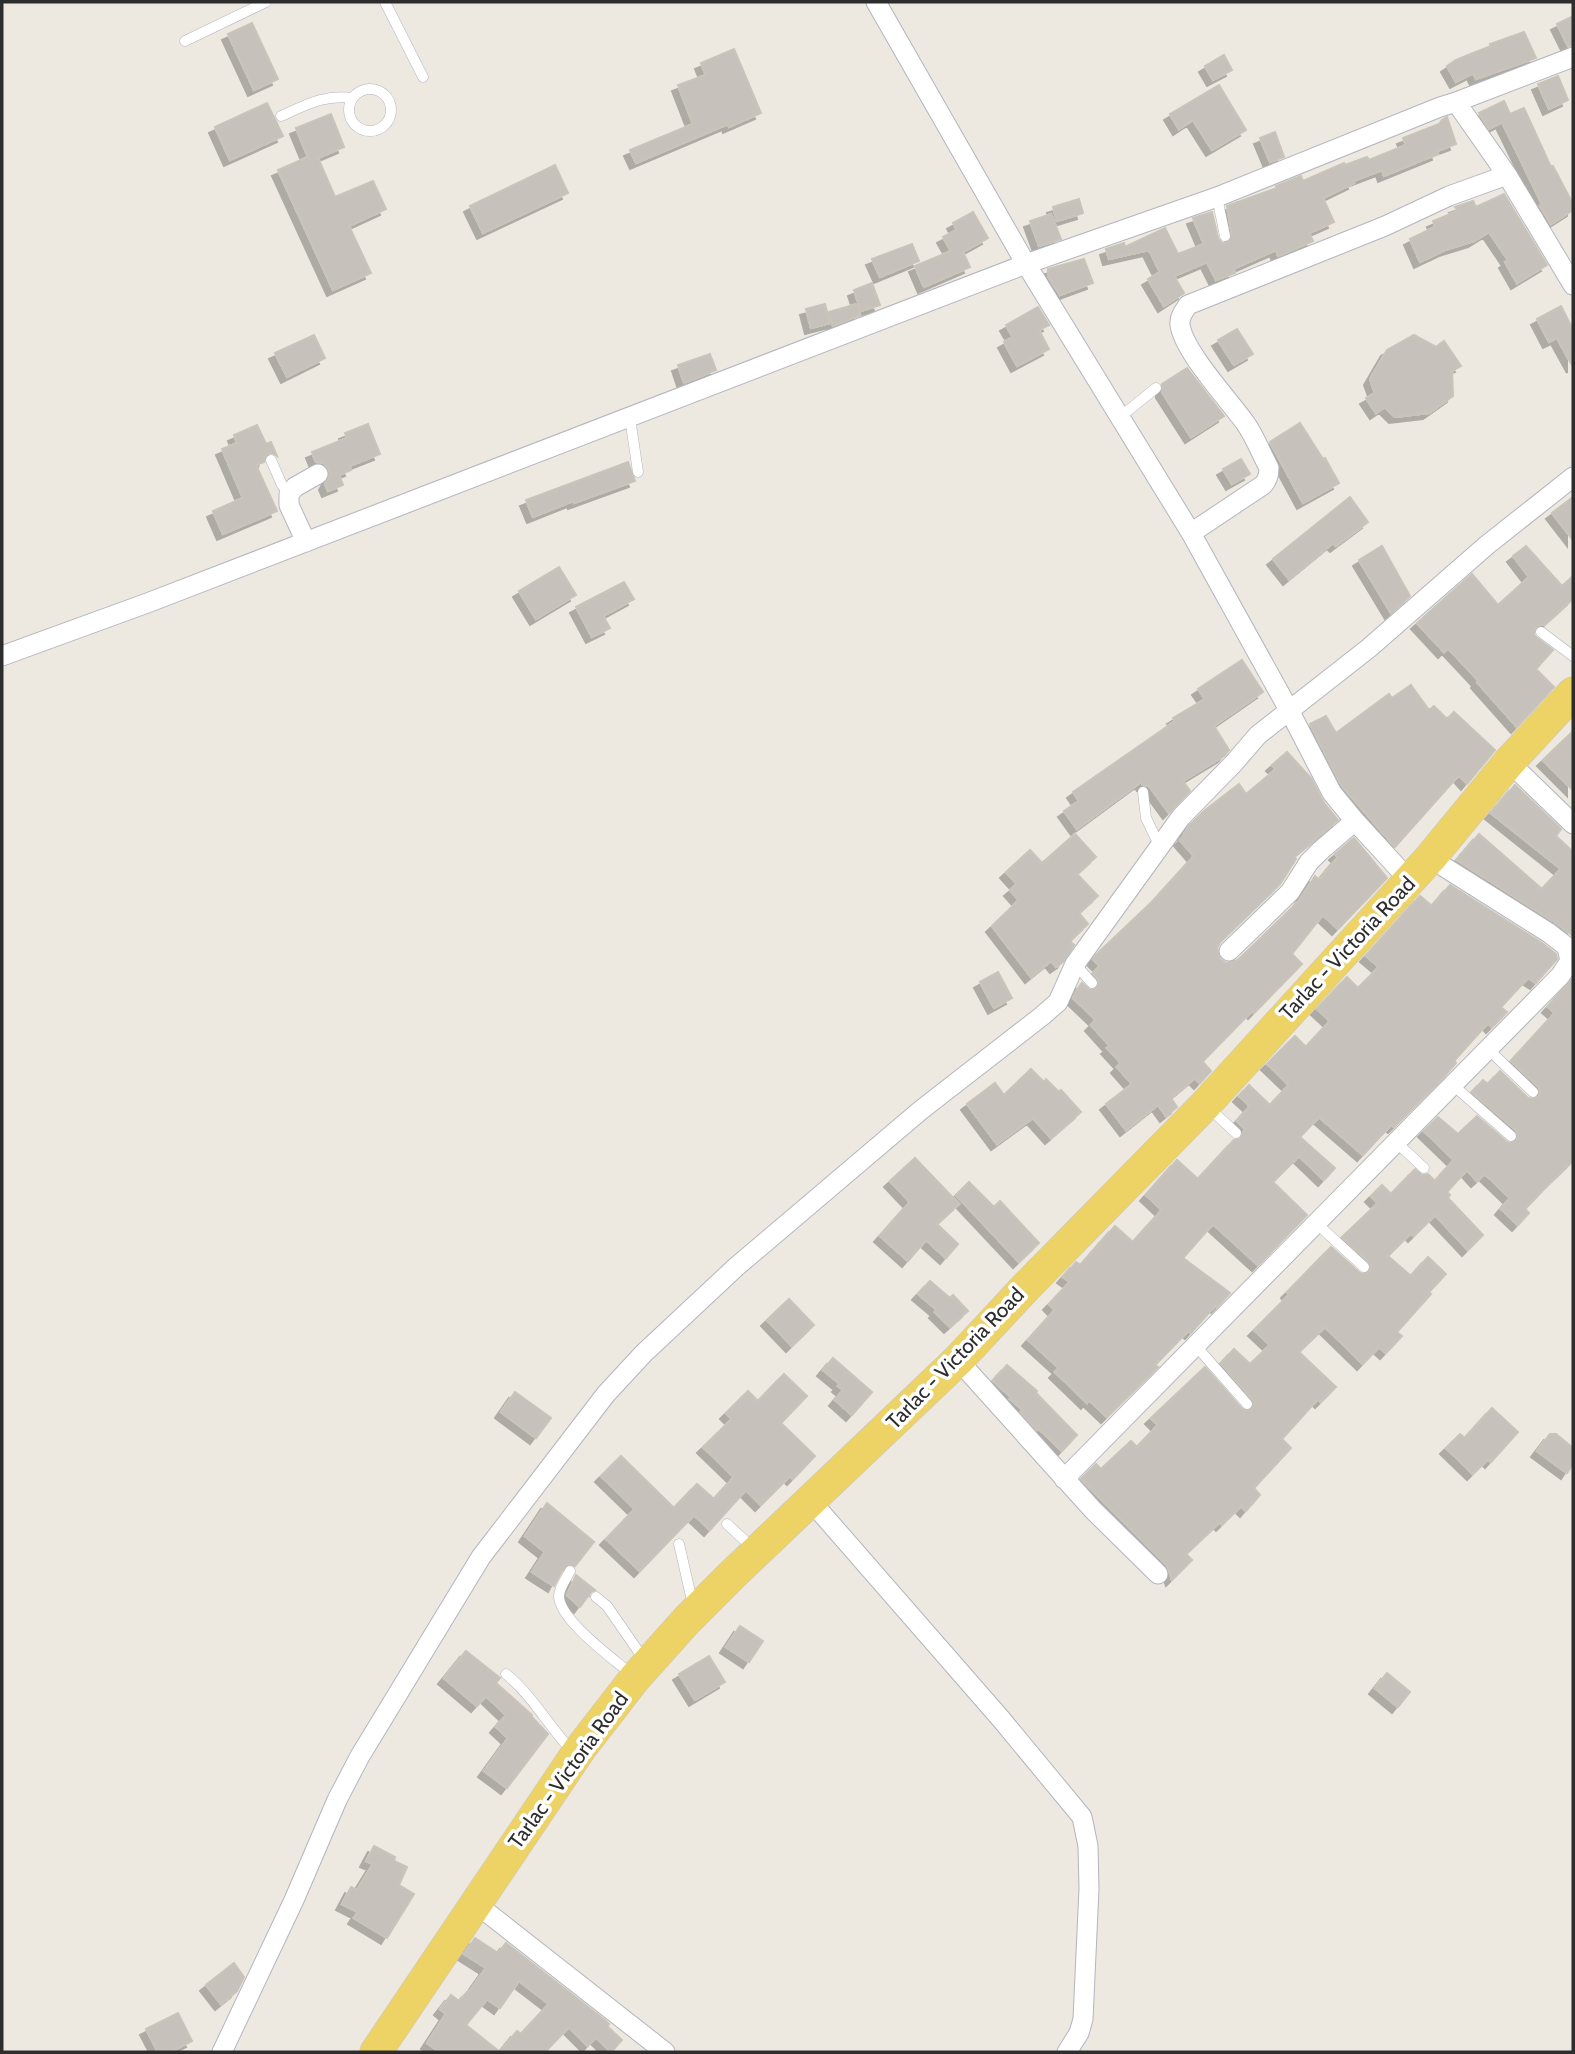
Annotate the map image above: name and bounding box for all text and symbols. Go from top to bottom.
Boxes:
street label: Tarlac - Victoria Road [1274,871,1420,1025]
street label: Tarlac - Victoria Road [881,1282,1029,1434]
street label: Tarlac - Victoria Road [503,1687,633,1853]

